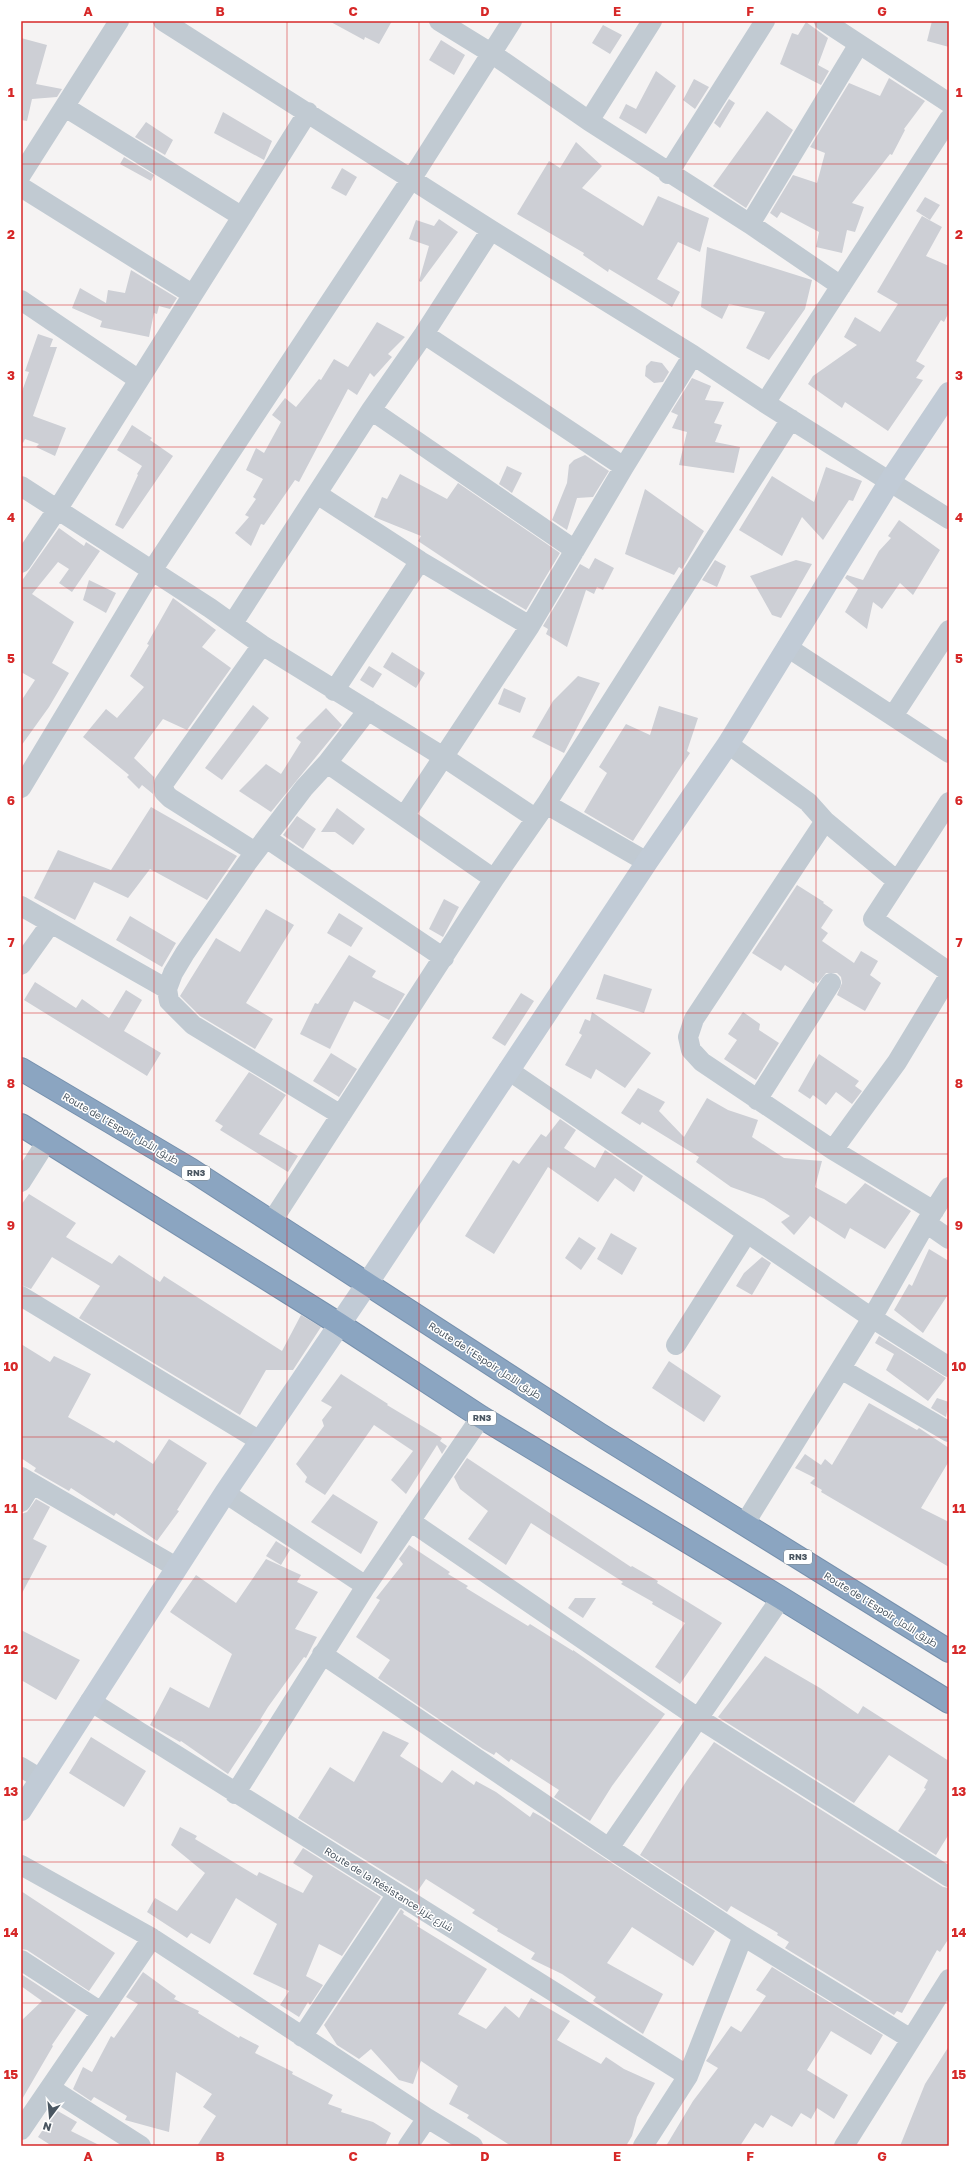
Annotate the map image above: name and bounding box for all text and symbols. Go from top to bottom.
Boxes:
text: A [83,3,93,19]
text: B [215,3,225,19]
text: C [348,3,358,19]
text: D [480,3,490,19]
text: E [613,3,621,19]
text: F [746,3,754,19]
text: G [877,3,887,19]
text: 1 [8,84,15,100]
text: 1 [956,84,963,100]
text: 2 [7,226,15,242]
text: 2 [955,226,963,242]
text: 3 [7,367,15,383]
text: 3 [955,367,963,383]
text: 4 [7,509,15,525]
text: 4 [955,509,963,525]
text: 5 [7,650,15,666]
text: 5 [955,650,963,666]
text: 6 [7,792,15,808]
text: 6 [955,792,963,808]
text: 7 [7,934,15,950]
text: 7 [955,934,963,950]
text: 8 [7,1075,15,1091]
text: 8 [955,1075,963,1091]
street label: Route de l’Espoir طريق الأمل [60,1090,181,1167]
road number: RN3 [182,1166,210,1180]
text: 9 [7,1217,15,1233]
text: 9 [955,1217,963,1233]
street label: Route de l’Espoir طريق الأمل [426,1319,544,1402]
text: 10 [3,1358,19,1374]
text: 10 [951,1358,967,1374]
road number: RN3 [468,1411,496,1425]
text: 11 [4,1500,18,1516]
text: 11 [952,1500,966,1516]
road number: RN3 [784,1550,812,1564]
street label: Route de l’Espoir طريق الأمل [821,1569,940,1650]
text: 12 [4,1641,18,1657]
text: 12 [952,1641,966,1657]
text: 13 [4,1783,18,1799]
text: 13 [952,1783,966,1799]
street label: Route de la Résistance شارع عزيز [322,1844,456,1935]
text: 14 [4,1924,18,1940]
text: 14 [952,1924,966,1940]
text: 15 [4,2066,18,2082]
text: 15 [952,2066,966,2082]
north arrow [30,2097,70,2137]
text: N [41,2120,53,2134]
text: A [83,2148,93,2164]
text: B [215,2148,225,2164]
text: C [348,2148,358,2164]
text: D [480,2148,490,2164]
text: E [613,2148,621,2164]
text: F [746,2148,754,2164]
text: G [877,2148,887,2164]

